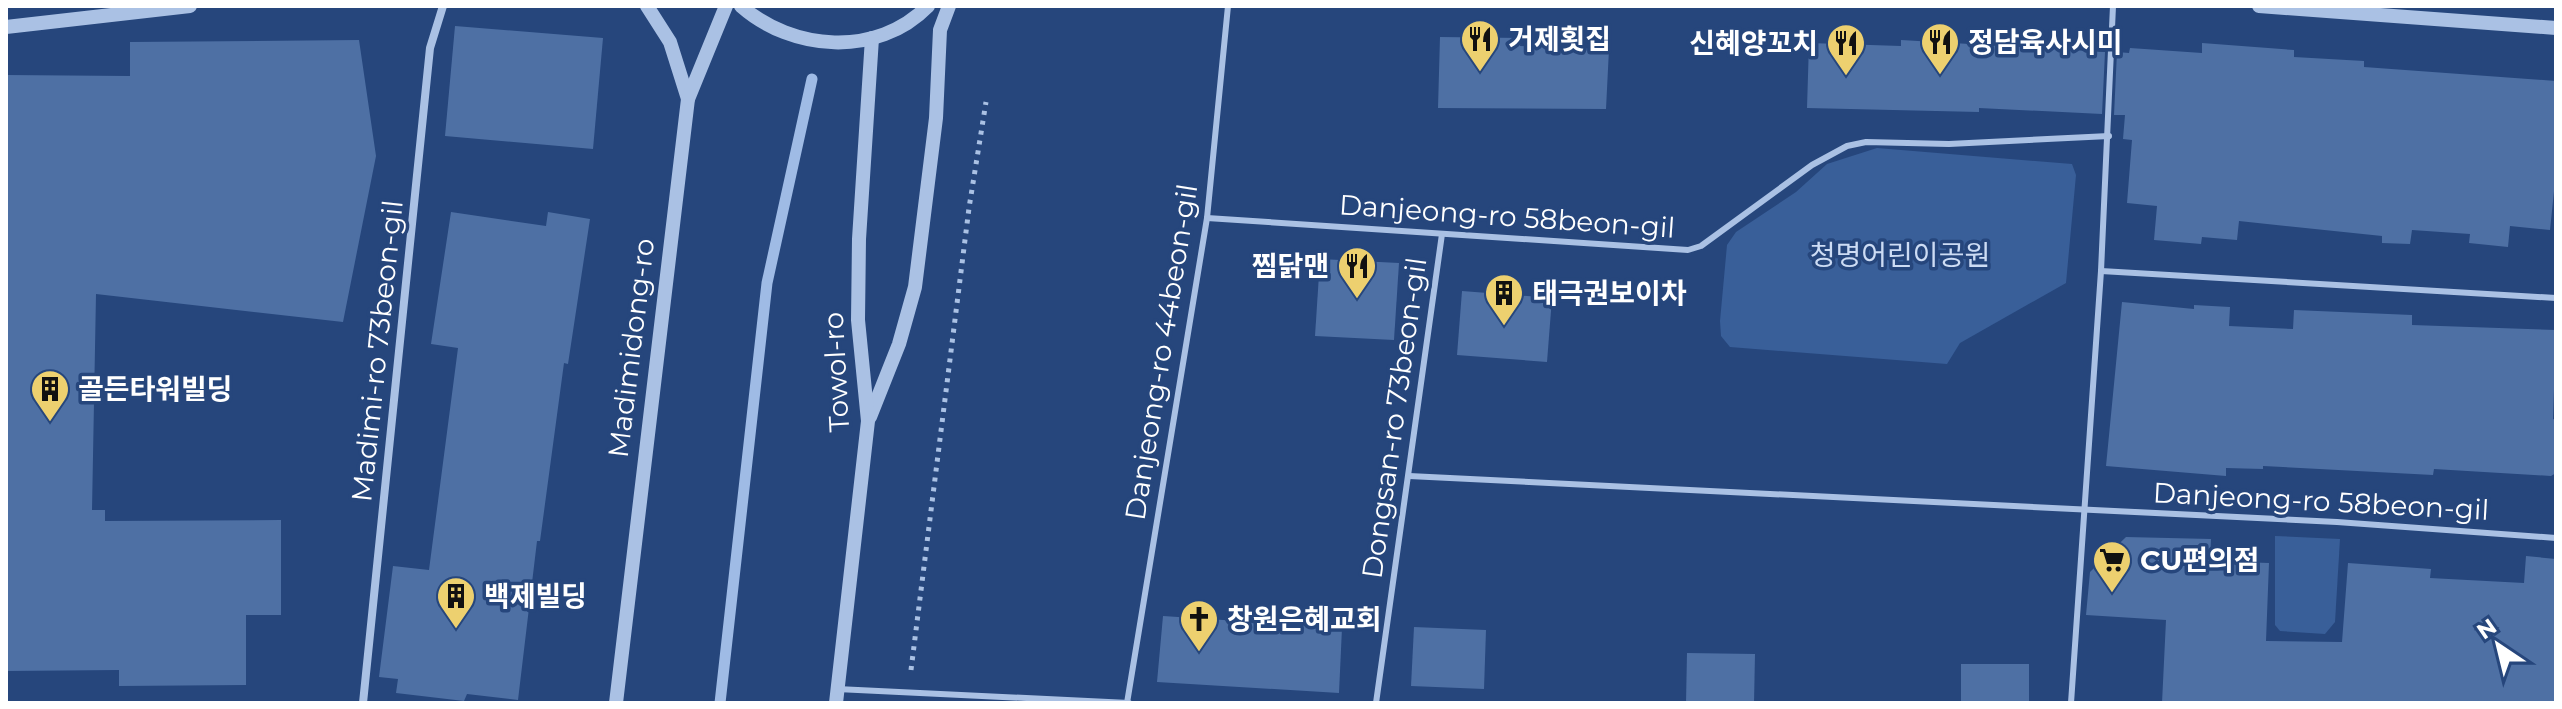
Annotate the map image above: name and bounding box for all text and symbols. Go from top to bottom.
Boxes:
restaurant icon: 거제횟집 [1459,18,1501,73]
restaurant icon: 정담육사시미 [1919,21,1961,76]
place label: 거제횟집 [1508,22,1611,56]
restaurant icon: 신혜양꼬치 [1825,22,1867,77]
place label: 정담육사시미 [1968,25,2123,59]
place label: 신혜양꼬치 [1689,26,1818,60]
street label: Danjeong-ro 44beon-gil [1118,181,1204,523]
street label: Danjeong-ro 58beon-gil [1338,187,1676,245]
street label: Madimi-ro 73beon-gil [344,198,410,504]
street label: Madimidong-ro [601,236,661,460]
park label: 청명어린이공원 [1810,238,1990,272]
restaurant icon: 찜닭맨 [1336,245,1378,300]
place label: 찜닭맨 [1252,249,1329,283]
street label: Dongsan-ro 73beon-gil [1355,255,1433,581]
building icon: 태극권보이차 [1483,272,1525,327]
place label: 태극권보이차 [1532,276,1687,310]
street label: Towol-ro [816,311,856,433]
building icon: 골든타워빌딩 [29,368,71,423]
place label: 골든타워빌딩 [78,372,233,406]
street label: Danjeong-ro 58beon-gil [2152,475,2490,527]
supermarket icon: CU편의점 [2091,539,2133,594]
place label: CU편의점 [2140,543,2260,577]
building icon: 백제빌딩 [435,575,477,630]
place label: 백제빌딩 [484,579,587,613]
church icon: 창원은혜교회 [1178,598,1220,653]
place label: 창원은혜교회 [1227,602,1382,636]
north arrow [2458,605,2538,685]
text: N [2472,613,2502,645]

